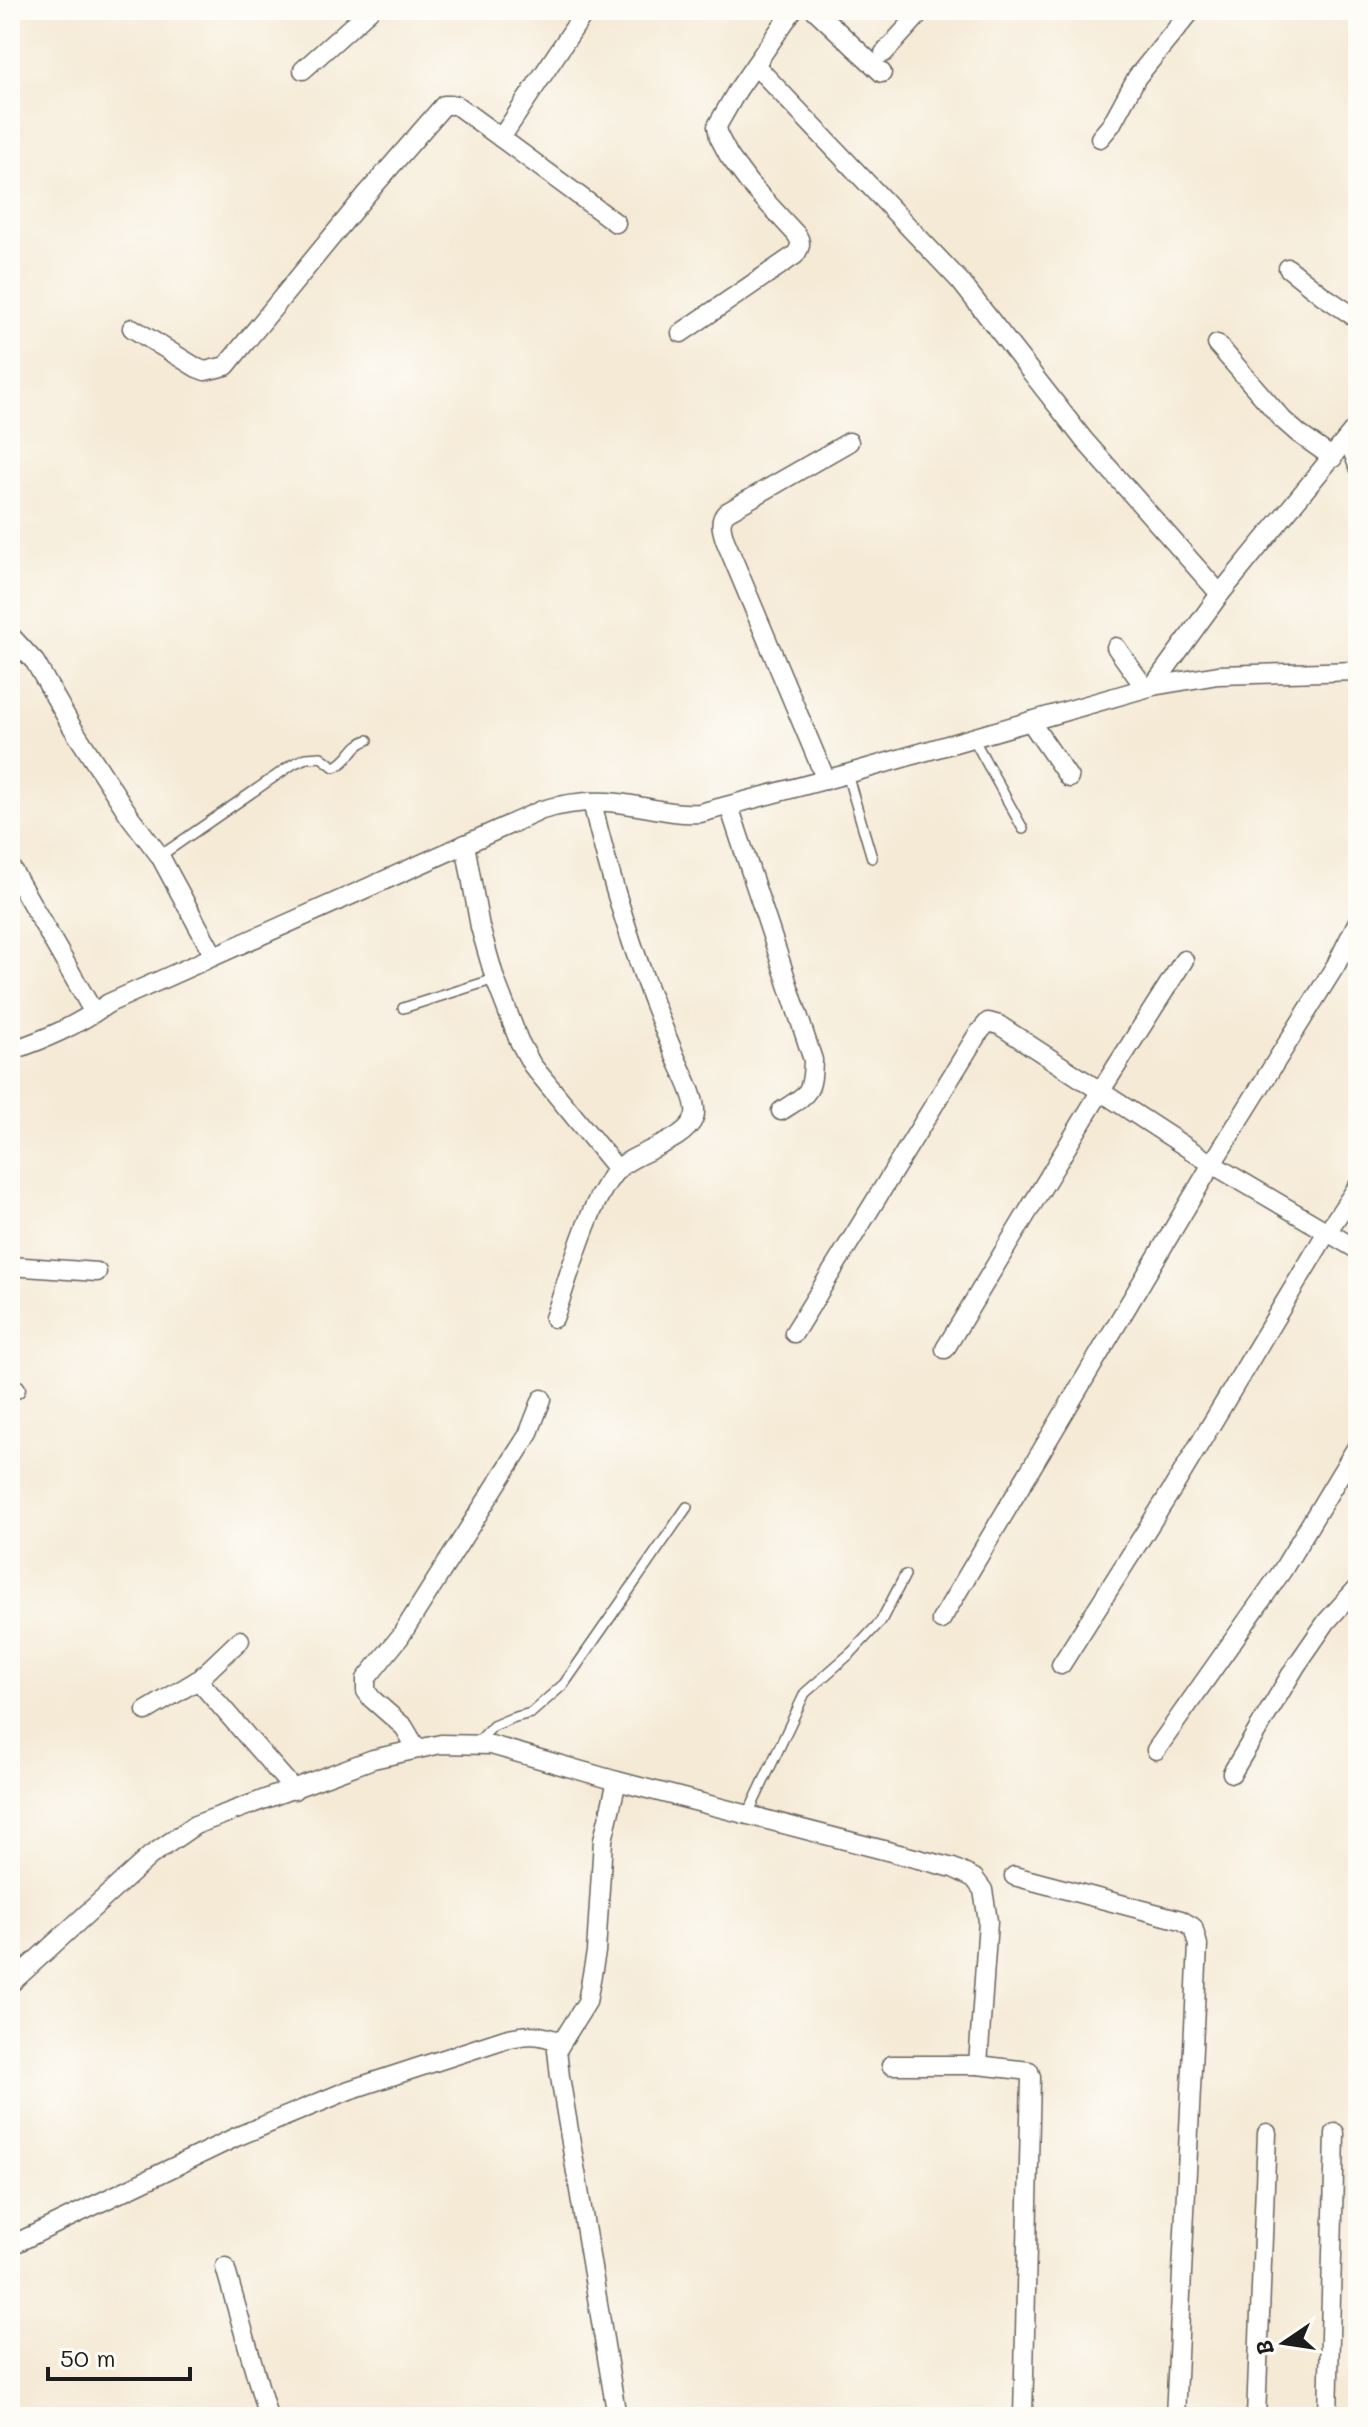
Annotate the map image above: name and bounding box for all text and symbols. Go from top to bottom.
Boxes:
north arrow [1244,2303,1324,2383]
scale bar [48,2331,190,2381]
text: B [1248,2337,1280,2358]
text: 50 m [60,2342,116,2373]

